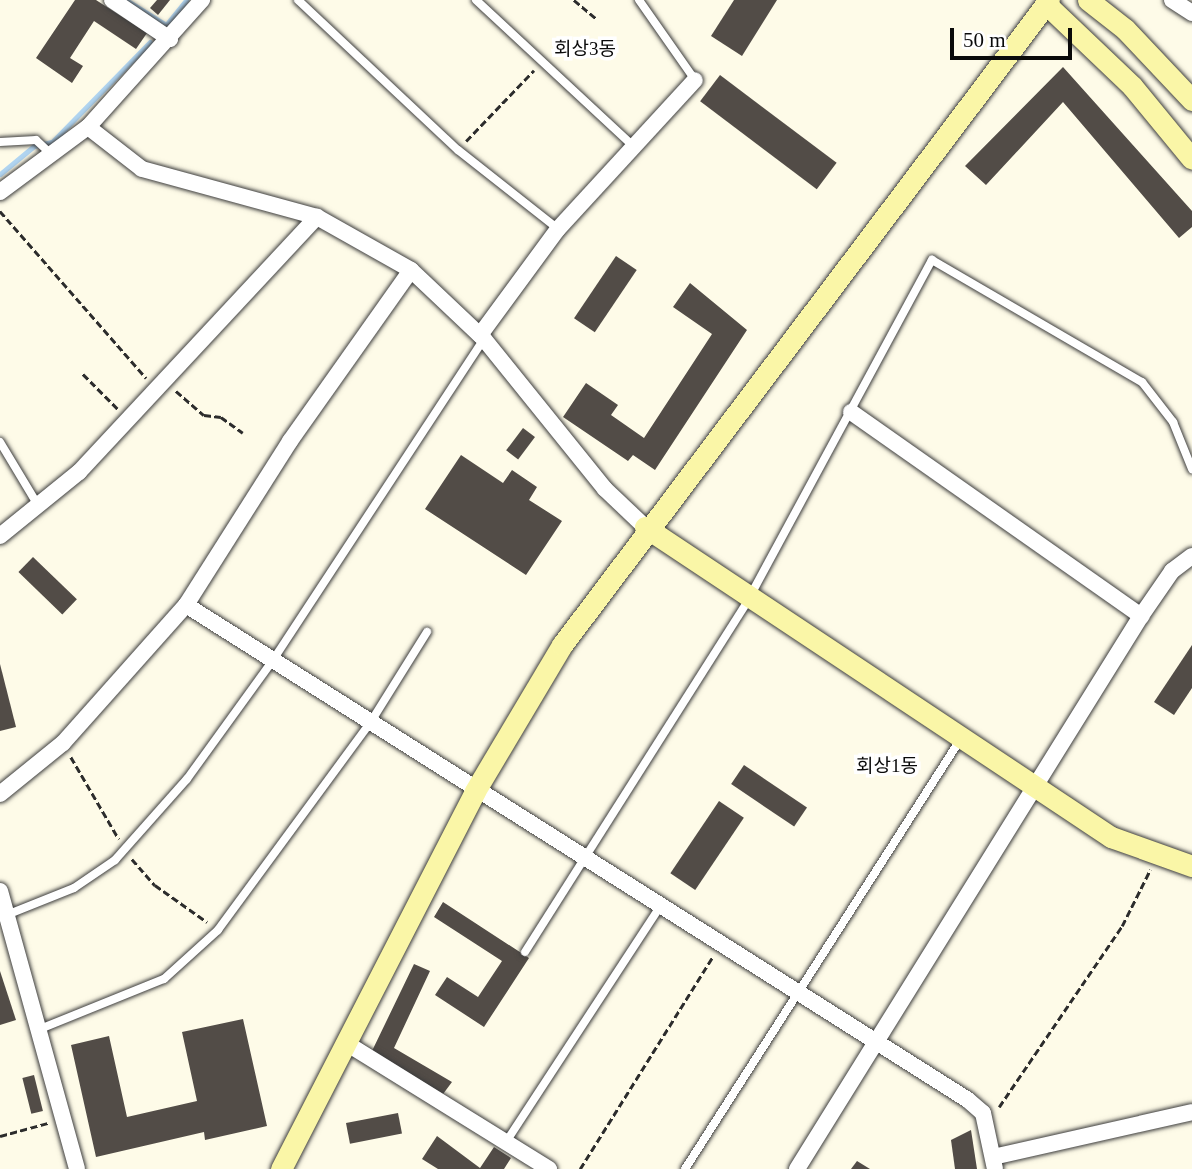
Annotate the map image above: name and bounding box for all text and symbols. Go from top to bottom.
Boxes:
scale bar [954,14,1076,58]
text: 50 m [963,28,1006,52]
district label: 회상3동 [554,38,616,60]
district label: 회상1동 [856,755,918,777]

